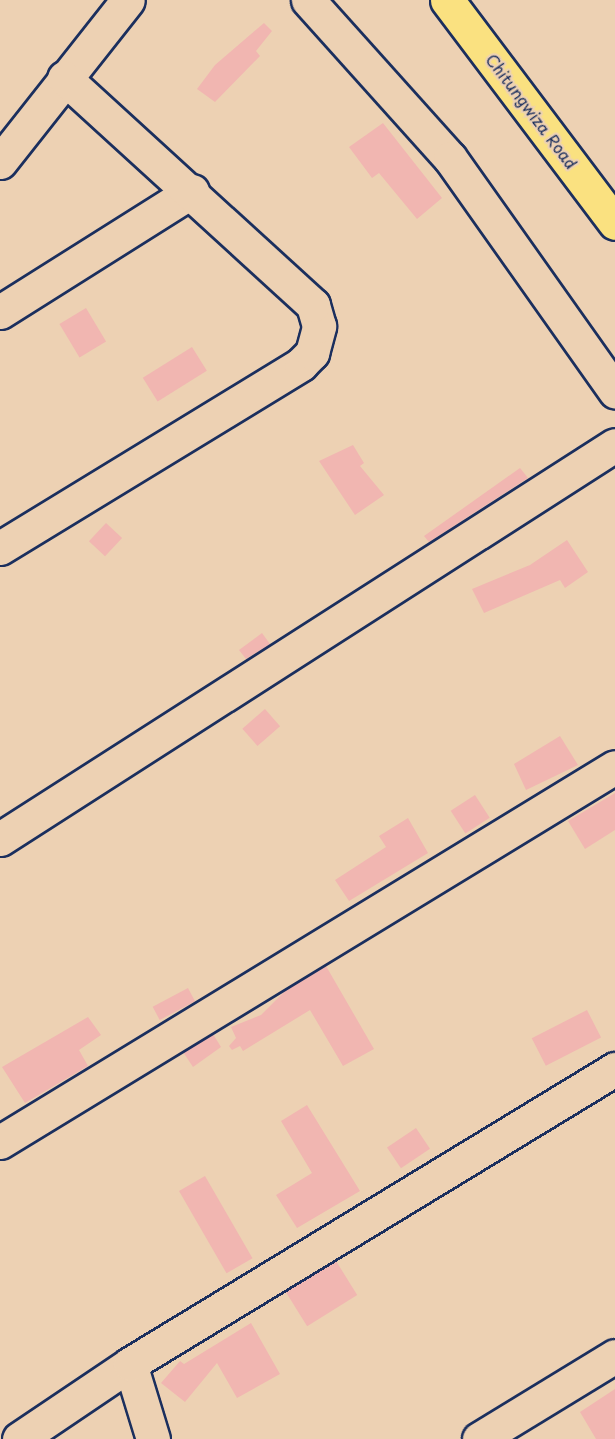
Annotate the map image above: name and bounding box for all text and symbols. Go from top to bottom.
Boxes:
street label: Chitungwiza Road [482,50,582,172]

